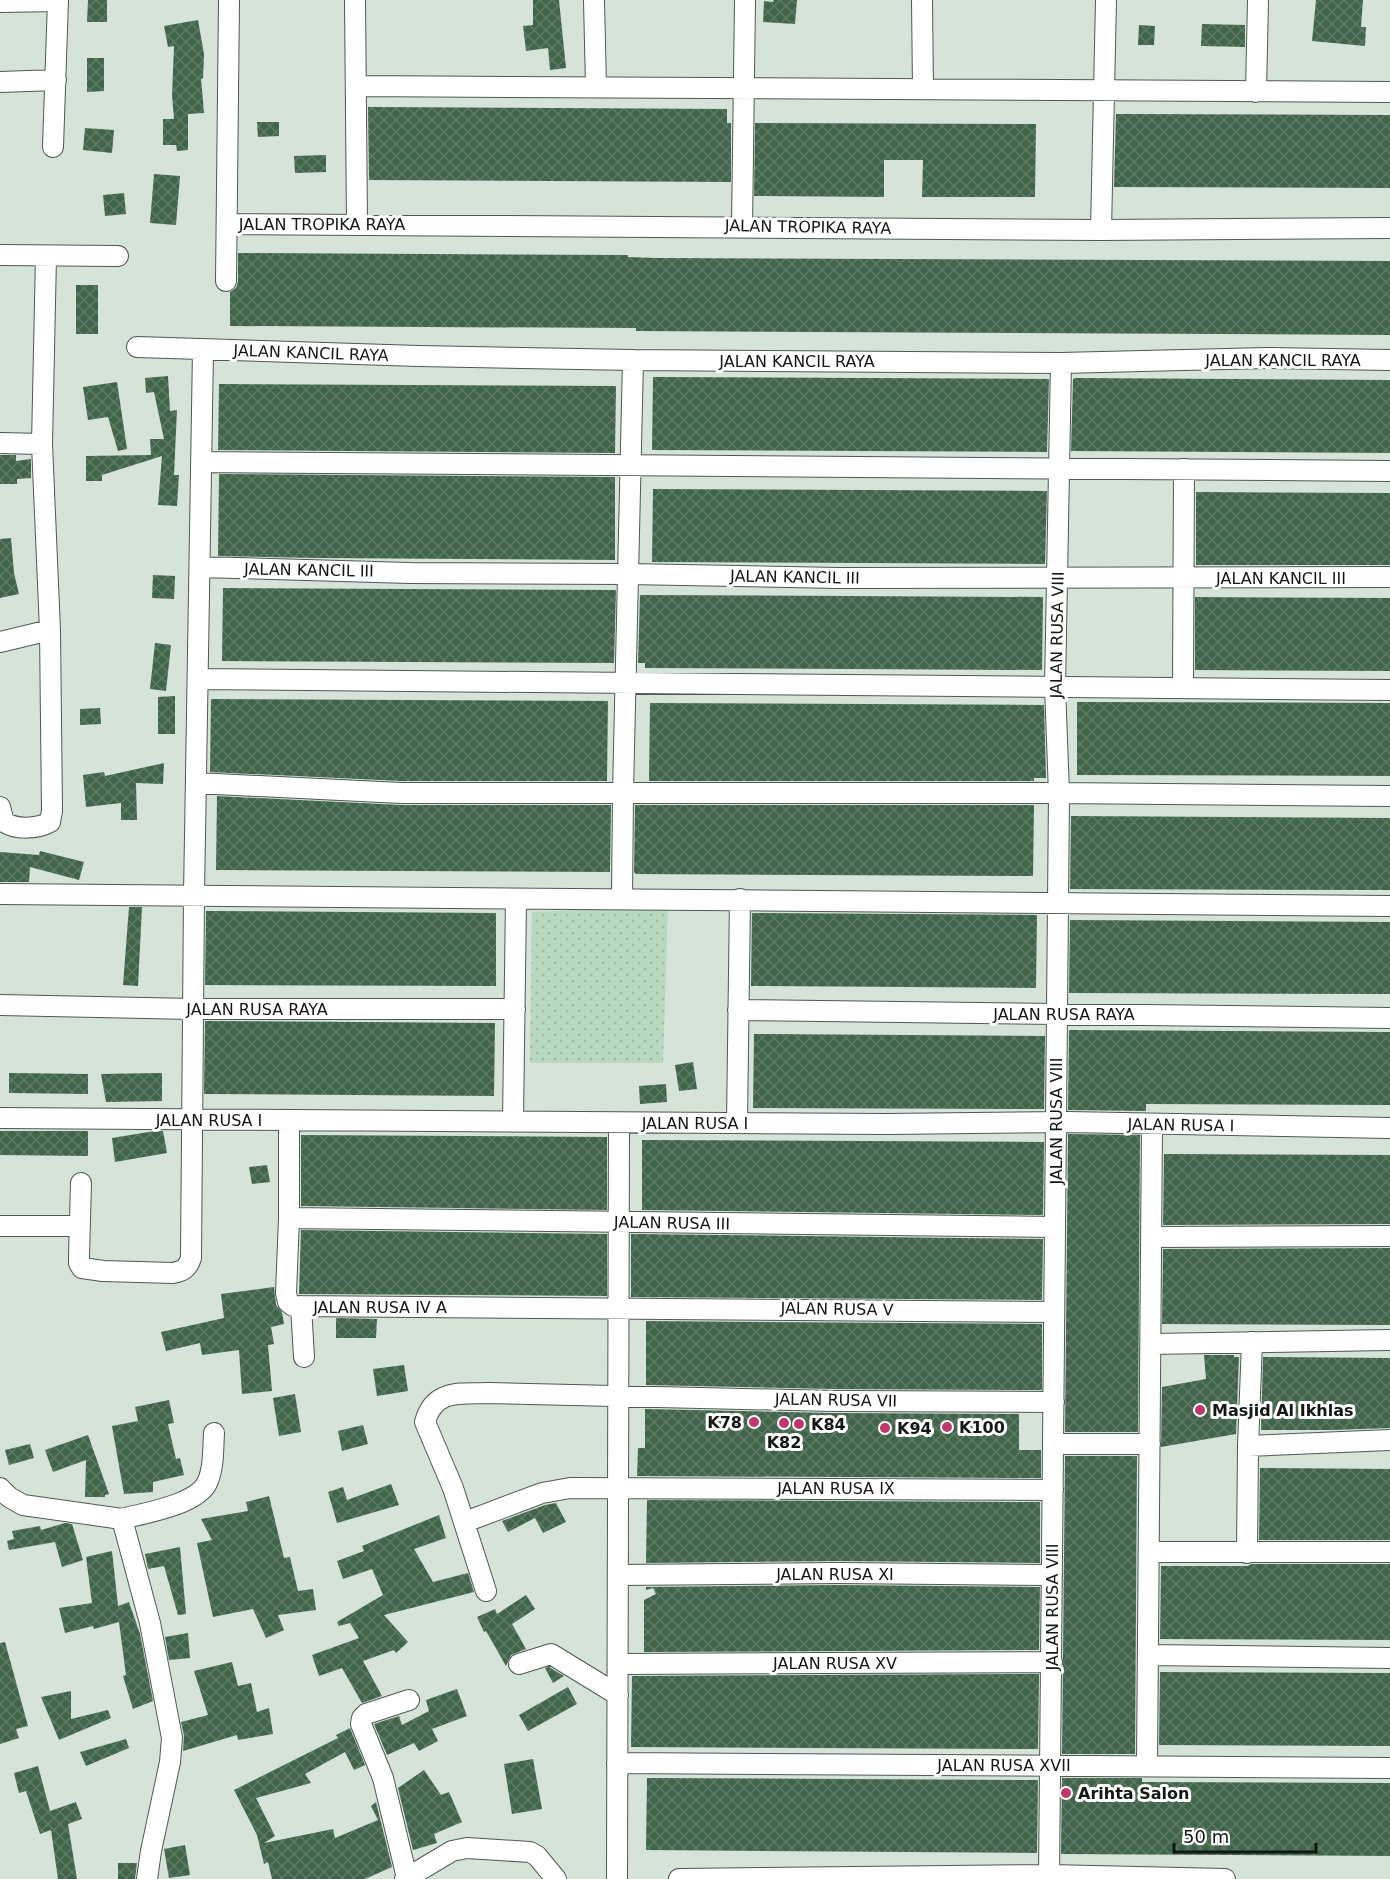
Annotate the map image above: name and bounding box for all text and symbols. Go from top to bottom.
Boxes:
street label: JALAN TROPIKA RAYA [238,215,405,234]
street label: JALAN TROPIKA RAYA [724,216,891,238]
street label: JALAN KANCIL RAYA [232,341,389,365]
street label: JALAN KANCIL RAYA [1204,351,1361,370]
street label: JALAN KANCIL RAYA [718,352,875,371]
street label: JALAN KANCIL III [243,559,374,581]
street label: JALAN KANCIL III [729,566,860,588]
street label: JALAN KANCIL III [1215,569,1346,588]
street label: JALAN RUSA VIII [1046,571,1068,700]
street label: JALAN RUSA RAYA [185,1000,328,1019]
street label: JALAN RUSA RAYA [992,1005,1135,1024]
street label: JALAN RUSA VIII [1047,1057,1066,1186]
street label: JALAN RUSA I [155,1111,262,1130]
street label: JALAN RUSA I [641,1114,748,1133]
street label: JALAN RUSA I [1126,1115,1235,1135]
street label: JALAN RUSA III [613,1212,730,1234]
street label: JALAN RUSA IV A [312,1298,447,1317]
street label: JALAN RUSA V [779,1298,894,1319]
street label: JALAN RUSA VII [774,1389,897,1411]
place label: Masjid Al Ikhlas [1212,1401,1353,1420]
marker: Masjid Al Ikhlas [1193,1403,1207,1417]
place label: K78 [707,1413,742,1432]
marker: K78 [747,1415,761,1429]
place label: K84 [811,1415,846,1434]
marker: K82 [777,1416,791,1430]
marker: K84 [792,1417,806,1431]
place label: K100 [959,1418,1005,1437]
place label: K94 [897,1419,932,1438]
marker: K100 [940,1420,954,1434]
marker: K94 [878,1421,892,1435]
place label: K82 [767,1433,801,1452]
street label: JALAN RUSA IX [776,1479,895,1498]
street label: JALAN RUSA VIII [1043,1543,1062,1672]
street label: JALAN RUSA XI [775,1565,894,1584]
street label: JALAN RUSA XV [772,1654,897,1673]
street label: JALAN RUSA XVII [936,1756,1071,1775]
place label: Arihta Salon [1078,1784,1189,1803]
marker: Arihta Salon [1059,1786,1073,1800]
scale bar [1174,1816,1316,1854]
text: 50 m [1183,1826,1229,1847]

